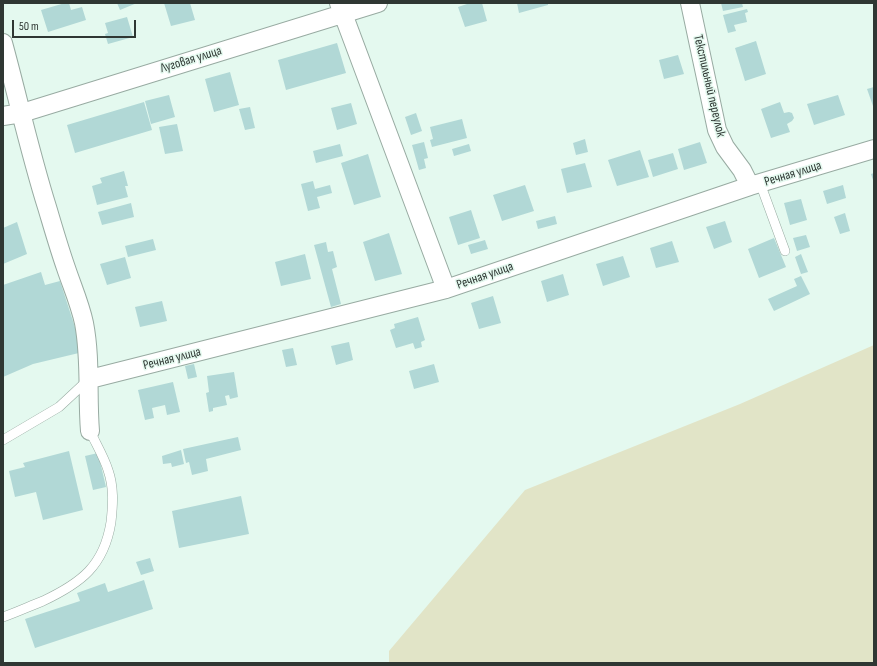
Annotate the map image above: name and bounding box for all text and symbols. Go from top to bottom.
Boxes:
scale bar [14,12,138,38]
text: 50 m [19,19,39,34]
street label: Текстильный переулок [690,33,728,139]
street label: Луговая улица [158,43,224,77]
street label: Речная улица [763,158,823,190]
street label: Речная улица [455,259,515,293]
street label: Речная улица [142,344,202,374]

